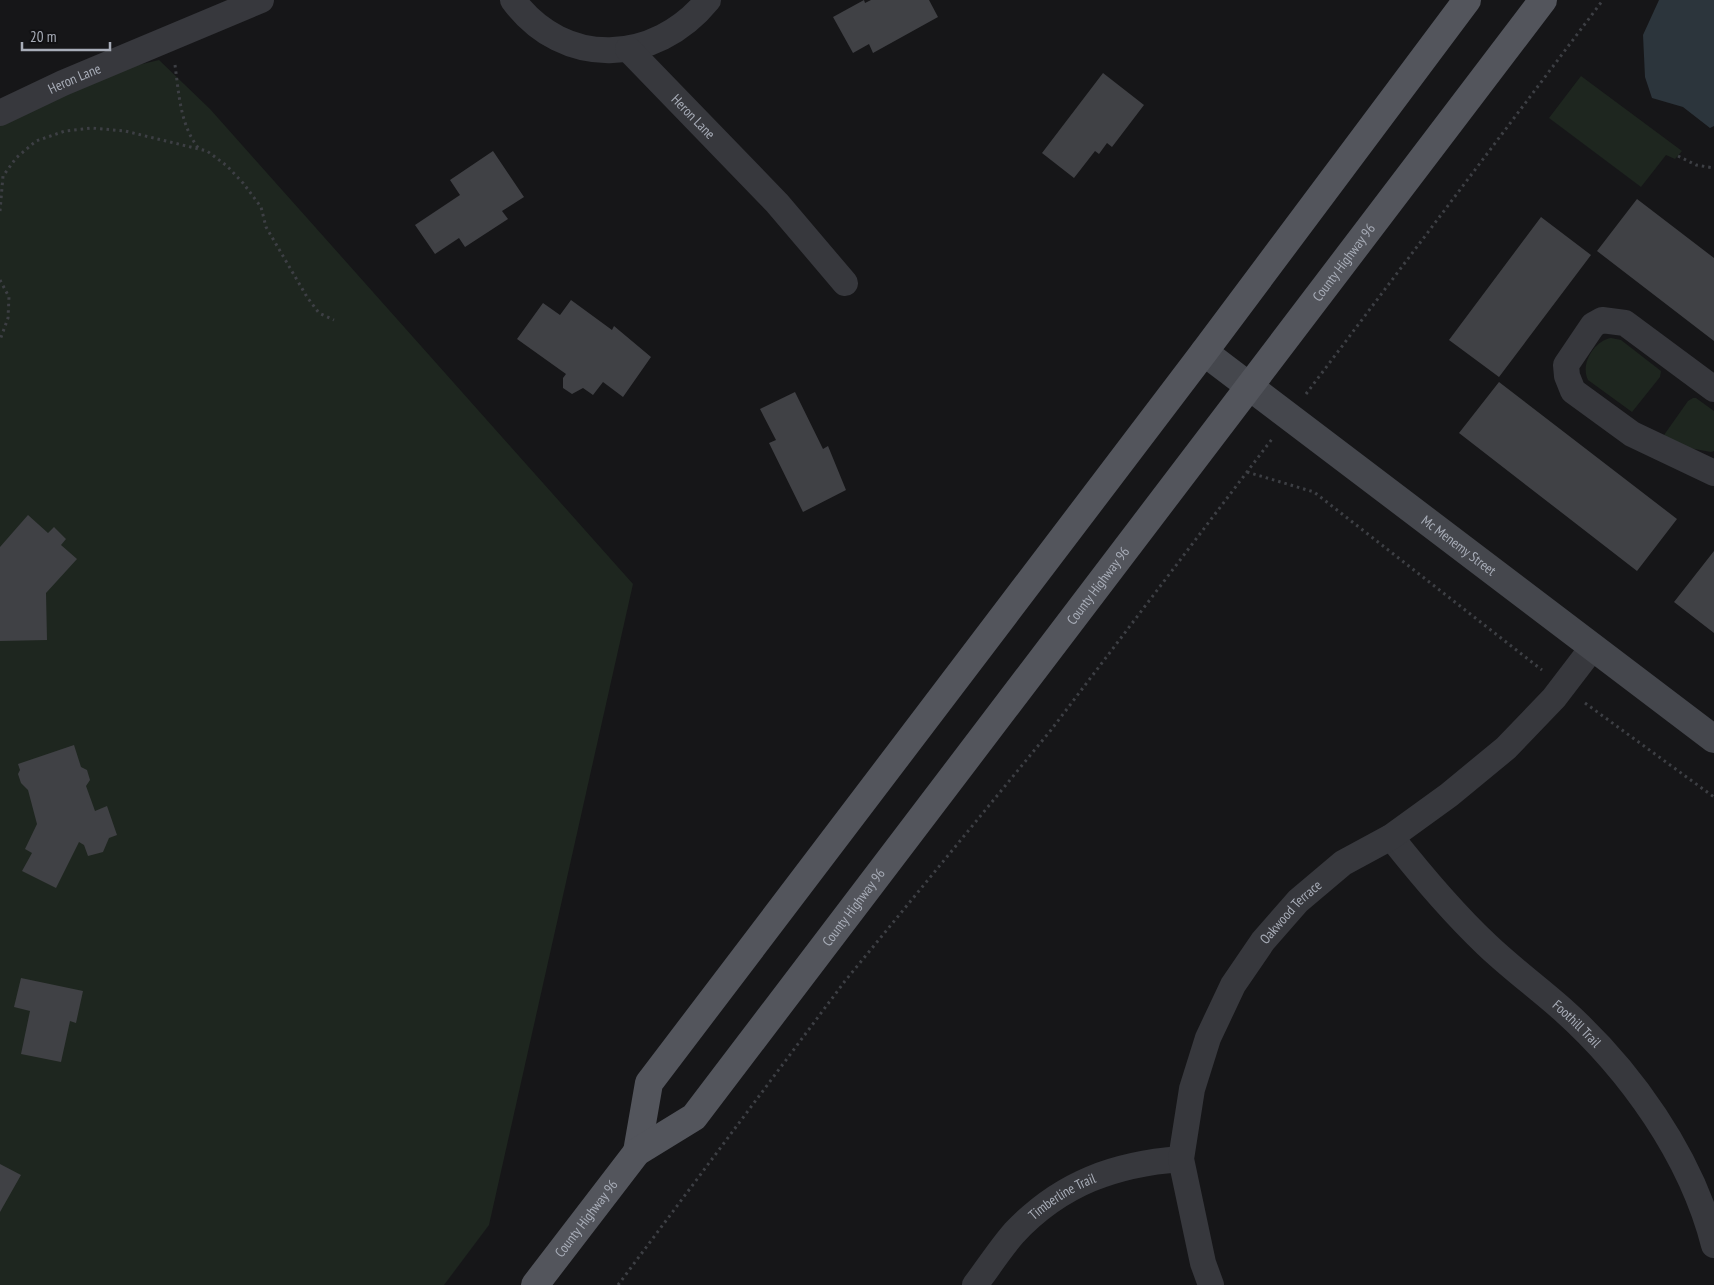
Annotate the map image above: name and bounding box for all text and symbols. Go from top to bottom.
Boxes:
scale bar [22,20,110,52]
text: 20 m [30,27,56,46]
street label: Heron Lane [45,59,104,98]
street label: Heron Lane [668,90,719,143]
street label: County Highway 96 [1308,220,1379,305]
street label: Mc Menemy Street [1418,511,1500,580]
street label: County Highway 96 [1063,543,1133,628]
street label: County Highway 96 [818,865,889,950]
street label: Oakwood Terrace [1256,876,1325,948]
street label: Foothill Trail [1549,996,1606,1052]
street label: Timberline Trail [1025,1169,1099,1224]
street label: County Highway 96 [551,1176,622,1261]

